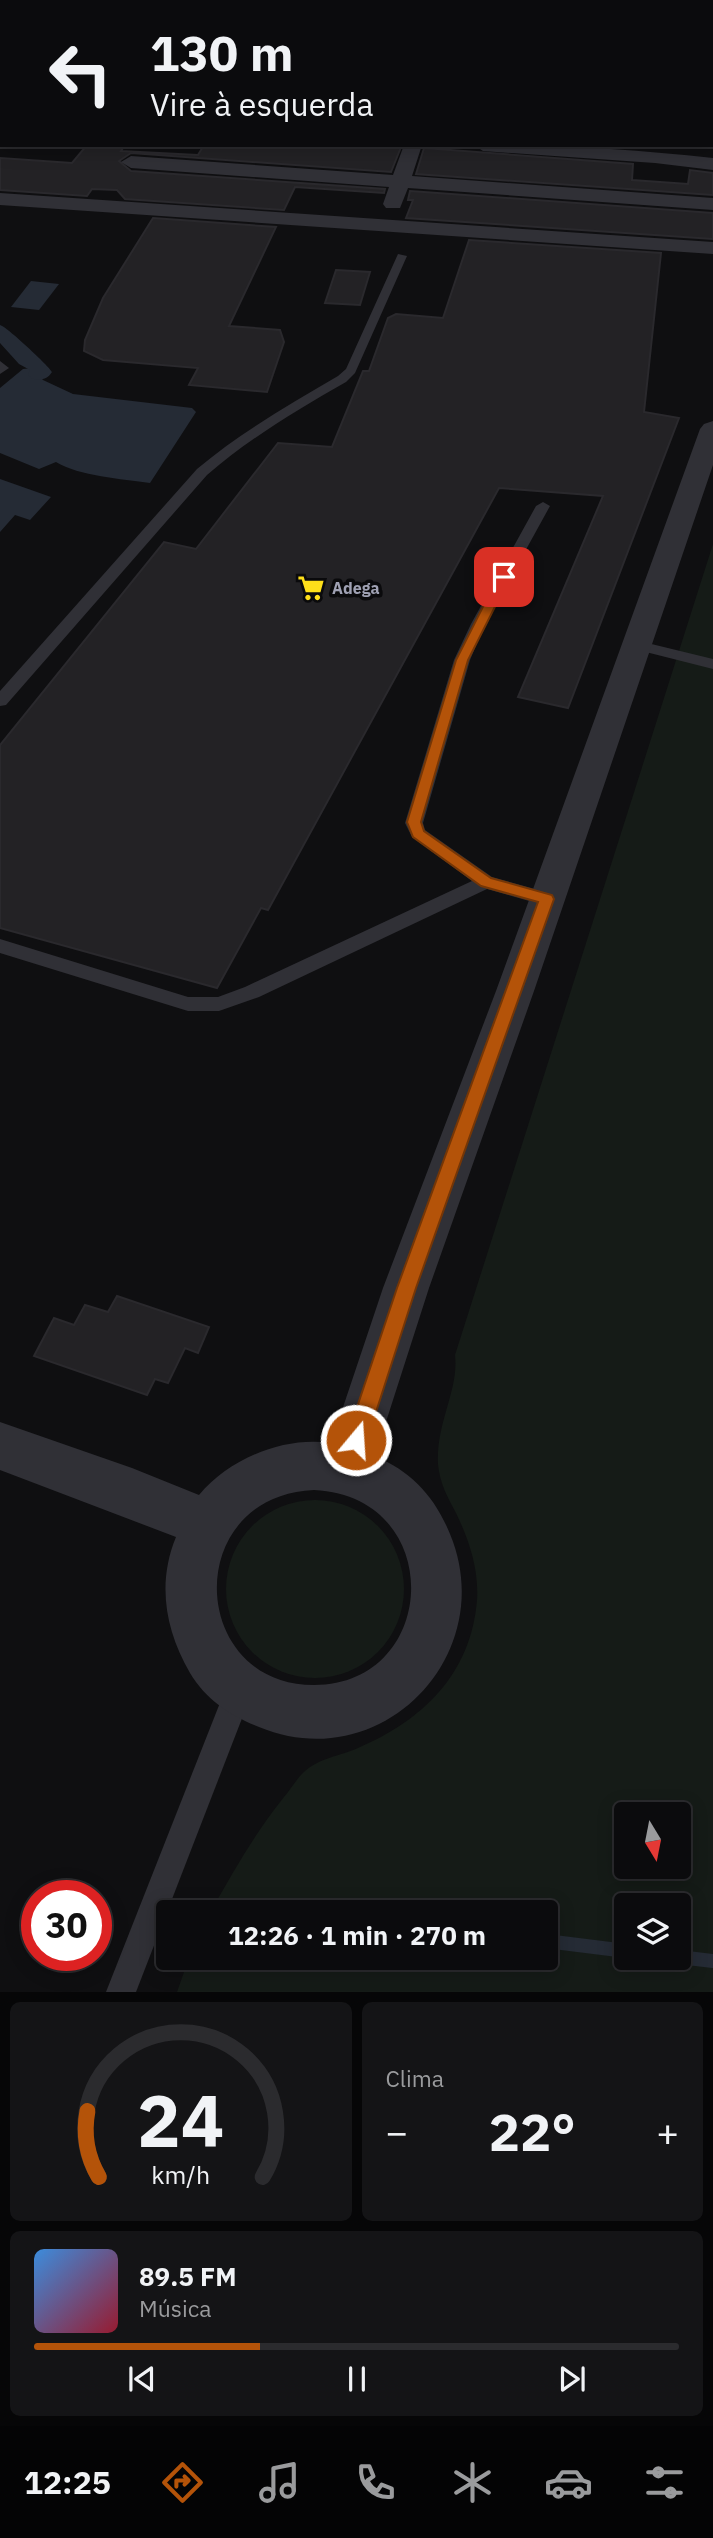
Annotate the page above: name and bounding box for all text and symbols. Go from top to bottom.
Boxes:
text: 130 m [150,21,294,84]
icon: left [35,28,126,119]
text: Vire à esquerda [150,83,374,125]
pin [474,547,534,607]
icon: arrive [485,558,523,596]
supermarket icon: Adega [296,573,326,603]
place label: Adega [332,578,380,598]
position arrow [319,1403,393,1477]
north arrow [614,1802,691,1880]
map controls [614,1802,691,1970]
speed limit sign: 30 [21,1880,112,1971]
button: layers [614,1893,691,1970]
text: 12:26 · 1 min · 270 m [228,1918,486,1952]
text: Clima [386,2063,444,2093]
text: 24 [137,2073,224,2168]
text: 22° [489,2098,576,2165]
text: − [386,2107,408,2156]
text: + [656,2107,679,2156]
text: km/h [151,2158,210,2191]
text: 89.5 FM [139,2259,237,2293]
text: Música [139,2293,212,2323]
icon: previous [123,2360,161,2398]
icon: pause [338,2360,376,2398]
icon: next [553,2360,591,2398]
icon: directions [158,2458,207,2507]
icon: music [255,2458,304,2507]
icon: phone [351,2458,400,2507]
icon: climate [448,2458,497,2507]
icon: car [544,2458,593,2507]
icon: filters [640,2458,689,2507]
text: 12:25 [24,2461,111,2503]

